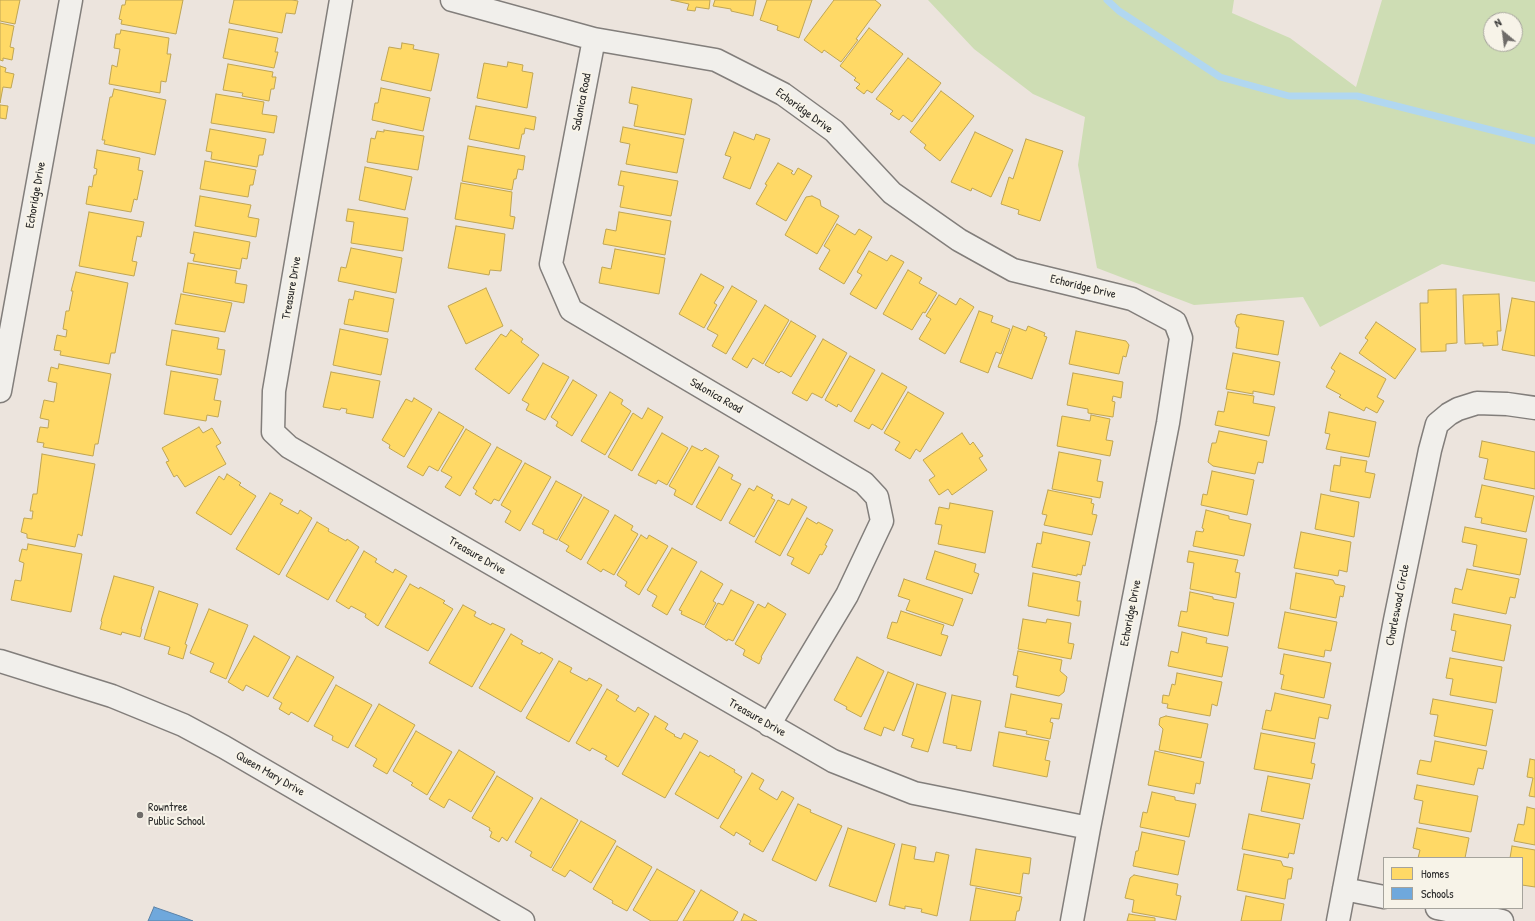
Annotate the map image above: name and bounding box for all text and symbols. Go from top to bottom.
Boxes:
north arrow [1483,12,1523,52]
text: N [1492,15,1504,30]
street label: Salonica Road [569,72,595,132]
street label: Echoridge Drive [773,85,835,137]
street label: Echoridge Drive [23,161,49,229]
street label: Treasure Drive [279,255,305,321]
street label: Echoridge Drive [1049,272,1117,302]
street label: Salonica Road [687,375,745,417]
street label: Treasure Drive [446,534,508,578]
street label: Charleswood Circle [1383,563,1413,647]
street label: Echoridge Drive [1118,579,1144,647]
street label: Treasure Drive [726,696,788,740]
street label: Queen Mary Drive [233,748,307,800]
place label: Rowntree Public School [148,801,205,829]
marker: Rowntree Public School [135,810,145,820]
legend [1383,857,1523,909]
text: Homes [1421,865,1449,882]
text: Schools [1421,885,1454,902]

